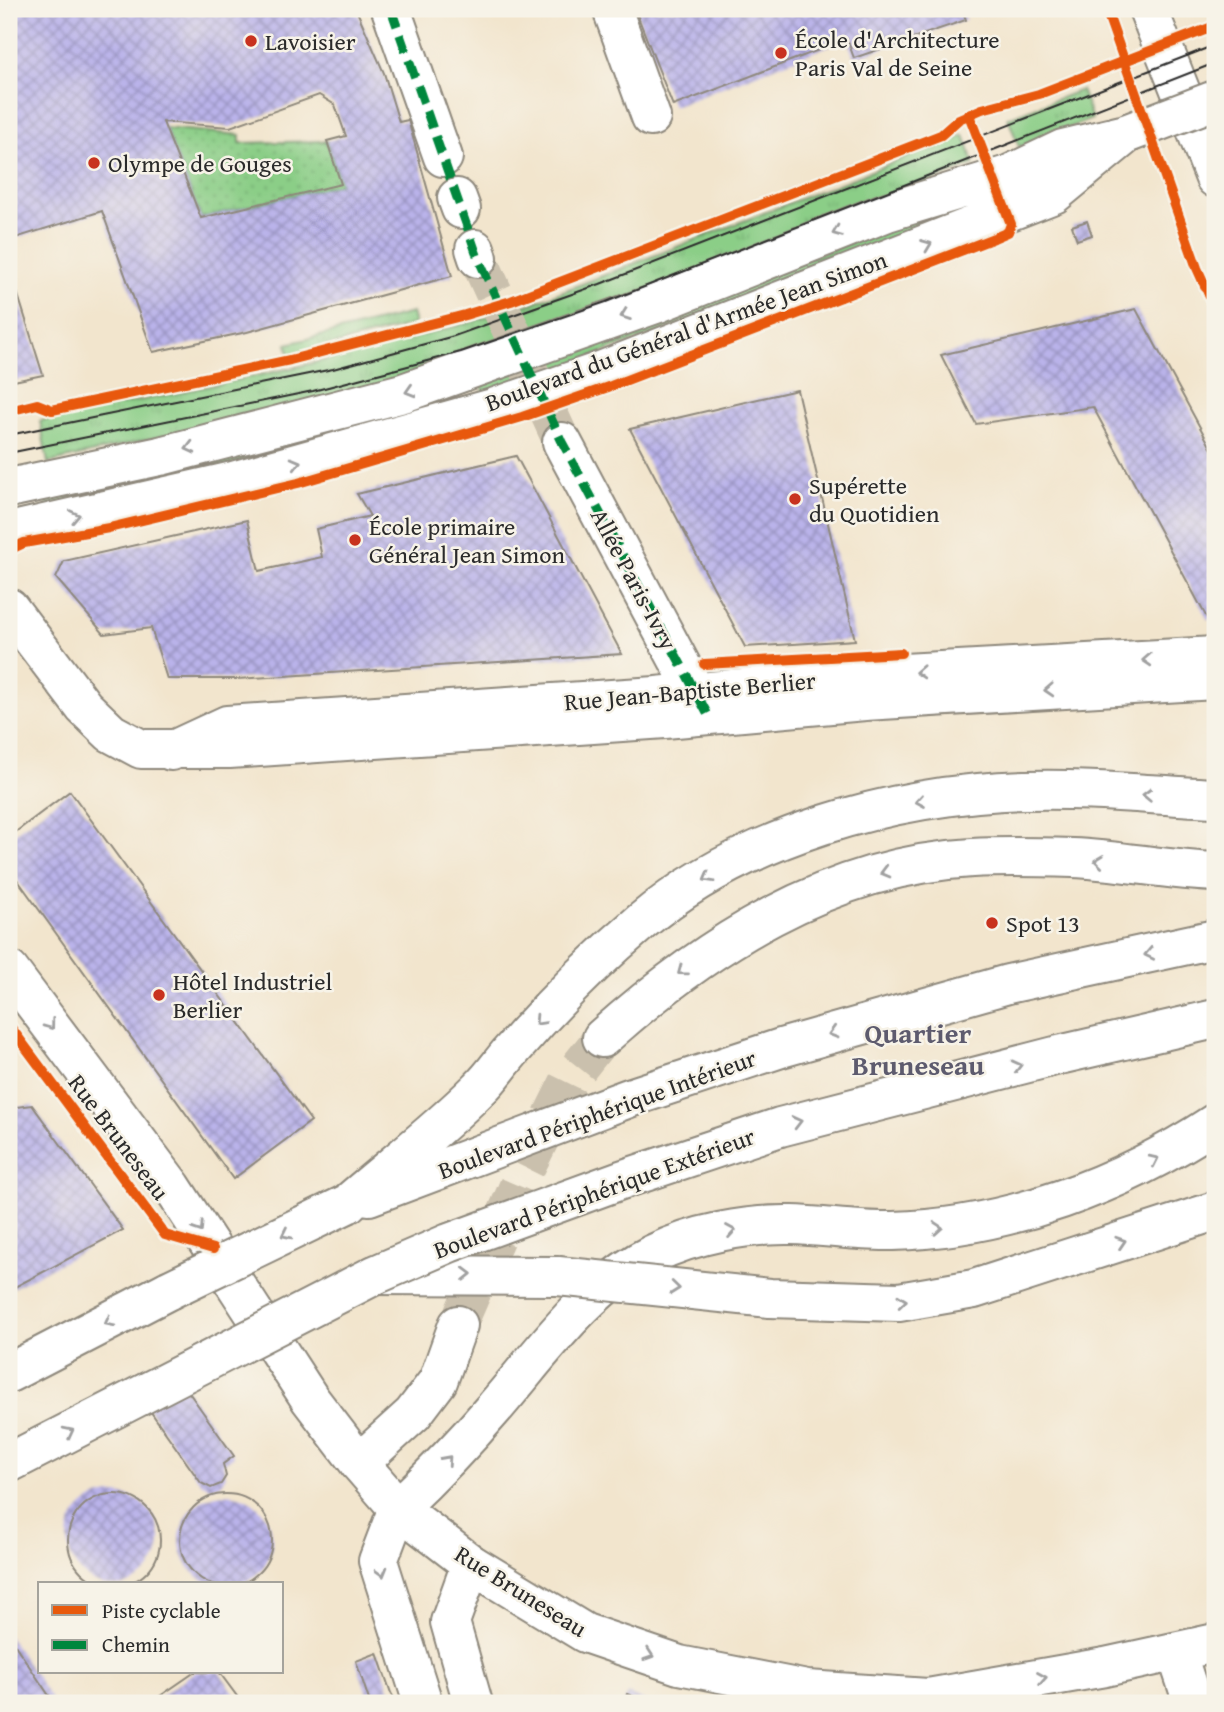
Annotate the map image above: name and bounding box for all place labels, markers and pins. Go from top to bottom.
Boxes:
place label: École d'Architecture Paris Val de Seine [795,22,1000,85]
place label: Lavoisier [265,24,356,59]
marker: Lavoisier [243,33,259,49]
marker: École d'Architecture Paris Val de Seine [773,45,789,61]
place label: Olympe de Gouges [108,146,292,181]
marker: Olympe de Gouges [86,155,102,171]
place label: Supérette du Quotidien [809,468,940,531]
marker: Supérette du Quotidien [787,491,803,507]
place label: École primaire Général Jean Simon [369,509,565,572]
marker: École primaire Général Jean Simon [347,532,363,548]
place label: Spot 13 [1006,906,1080,941]
marker: Spot 13 [984,915,1000,931]
place label: Hôtel Industriel Berlier [173,964,332,1027]
marker: Hôtel Industriel Berlier [151,987,167,1003]

